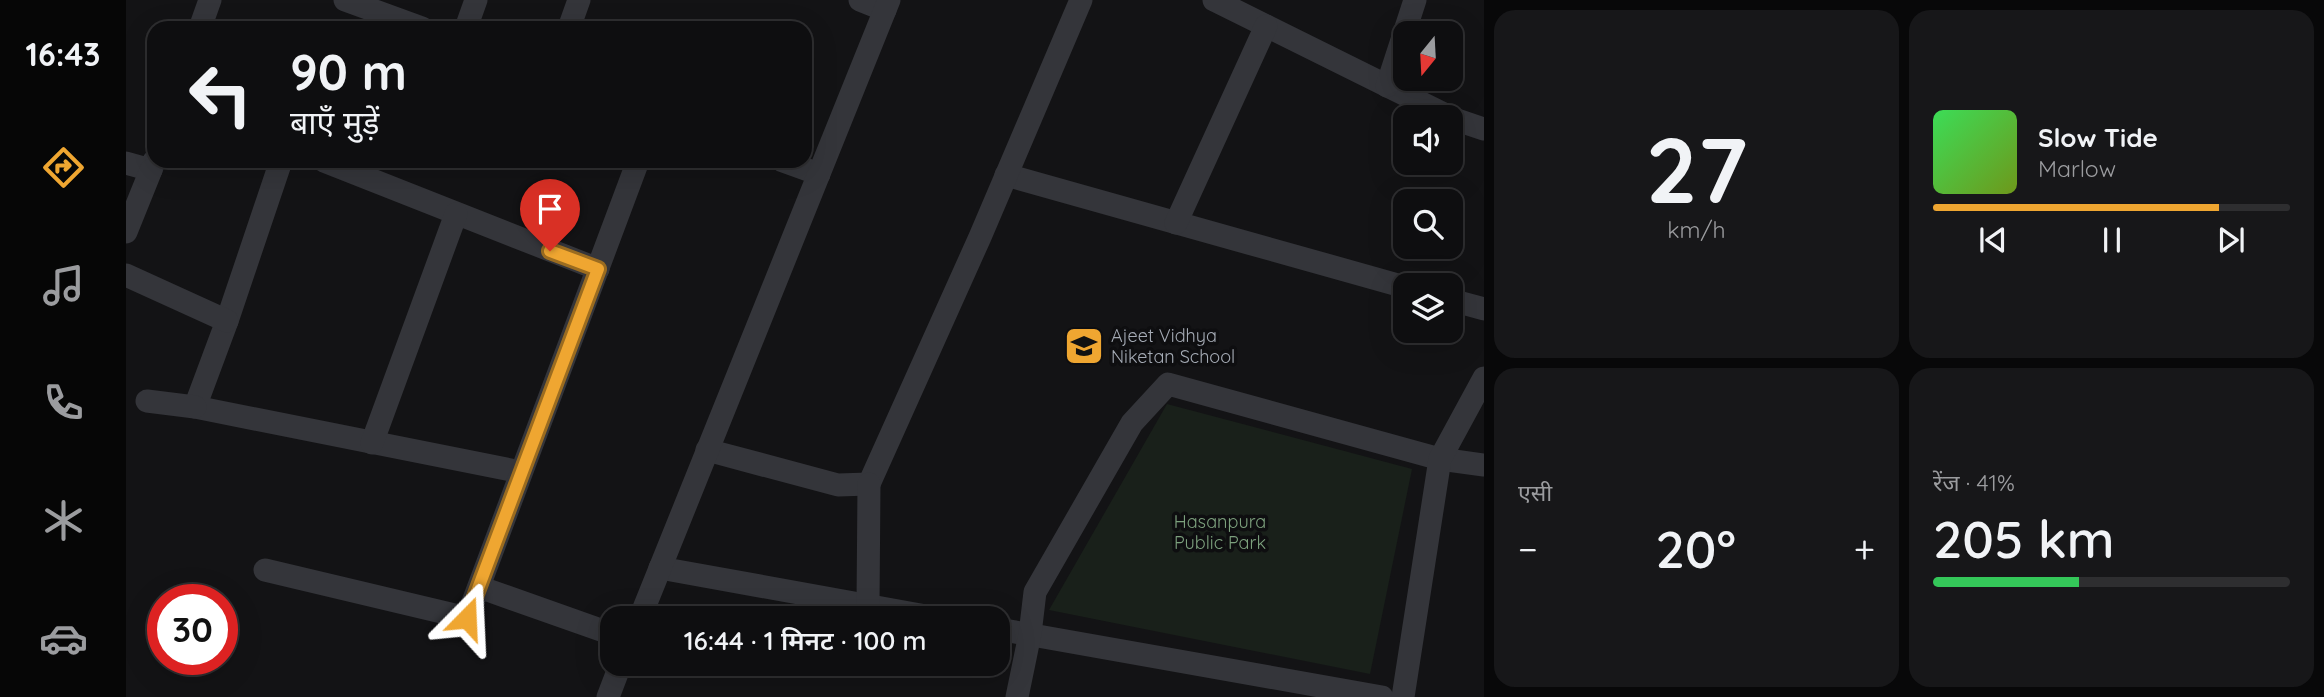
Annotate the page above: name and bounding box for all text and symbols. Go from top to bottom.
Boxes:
north arrow [1393,21,1463,91]
map controls [1393,21,1463,343]
text: 16:43 [26,34,100,74]
text: 90 m [290,41,407,102]
icon: left [175,49,266,140]
text: बाएँ मुड़ें [290,102,379,142]
button: sound [1393,105,1463,175]
text: 27 [1646,112,1747,226]
text: Slow Tide [2038,121,2158,154]
icon: directions [39,143,88,192]
text: Marlow [2038,154,2116,183]
pin [520,179,580,251]
button: search [1393,189,1463,259]
icon: arrive [531,190,569,228]
text: km/h [1667,215,1726,244]
icon: previous [1974,221,2012,259]
icon: pause [2093,221,2131,259]
icon: next [2212,221,2250,259]
icon: music [39,261,88,310]
button: layers [1393,273,1463,343]
place label: Ajeet Vidhya Niketan School [1111,324,1235,368]
school or university icon: Ajeet Vidhya Niketan School [1063,325,1105,367]
icon: phone [39,378,88,427]
text: रेंज · 41% [1933,468,2015,497]
text: एसी [1518,478,1552,507]
icon: climate [39,496,88,545]
text: 205 km [1933,506,2115,571]
park label: Hasanpura Public Park [1174,510,1266,554]
text: 20° [1655,516,1736,581]
text: − [1518,525,1538,573]
text: + [1854,525,1875,573]
position arrow [430,581,504,655]
speed limit sign: 30 [147,584,238,675]
icon: car [39,614,88,663]
text: 16:44 · 1 मिनट · 100 m [684,624,926,657]

